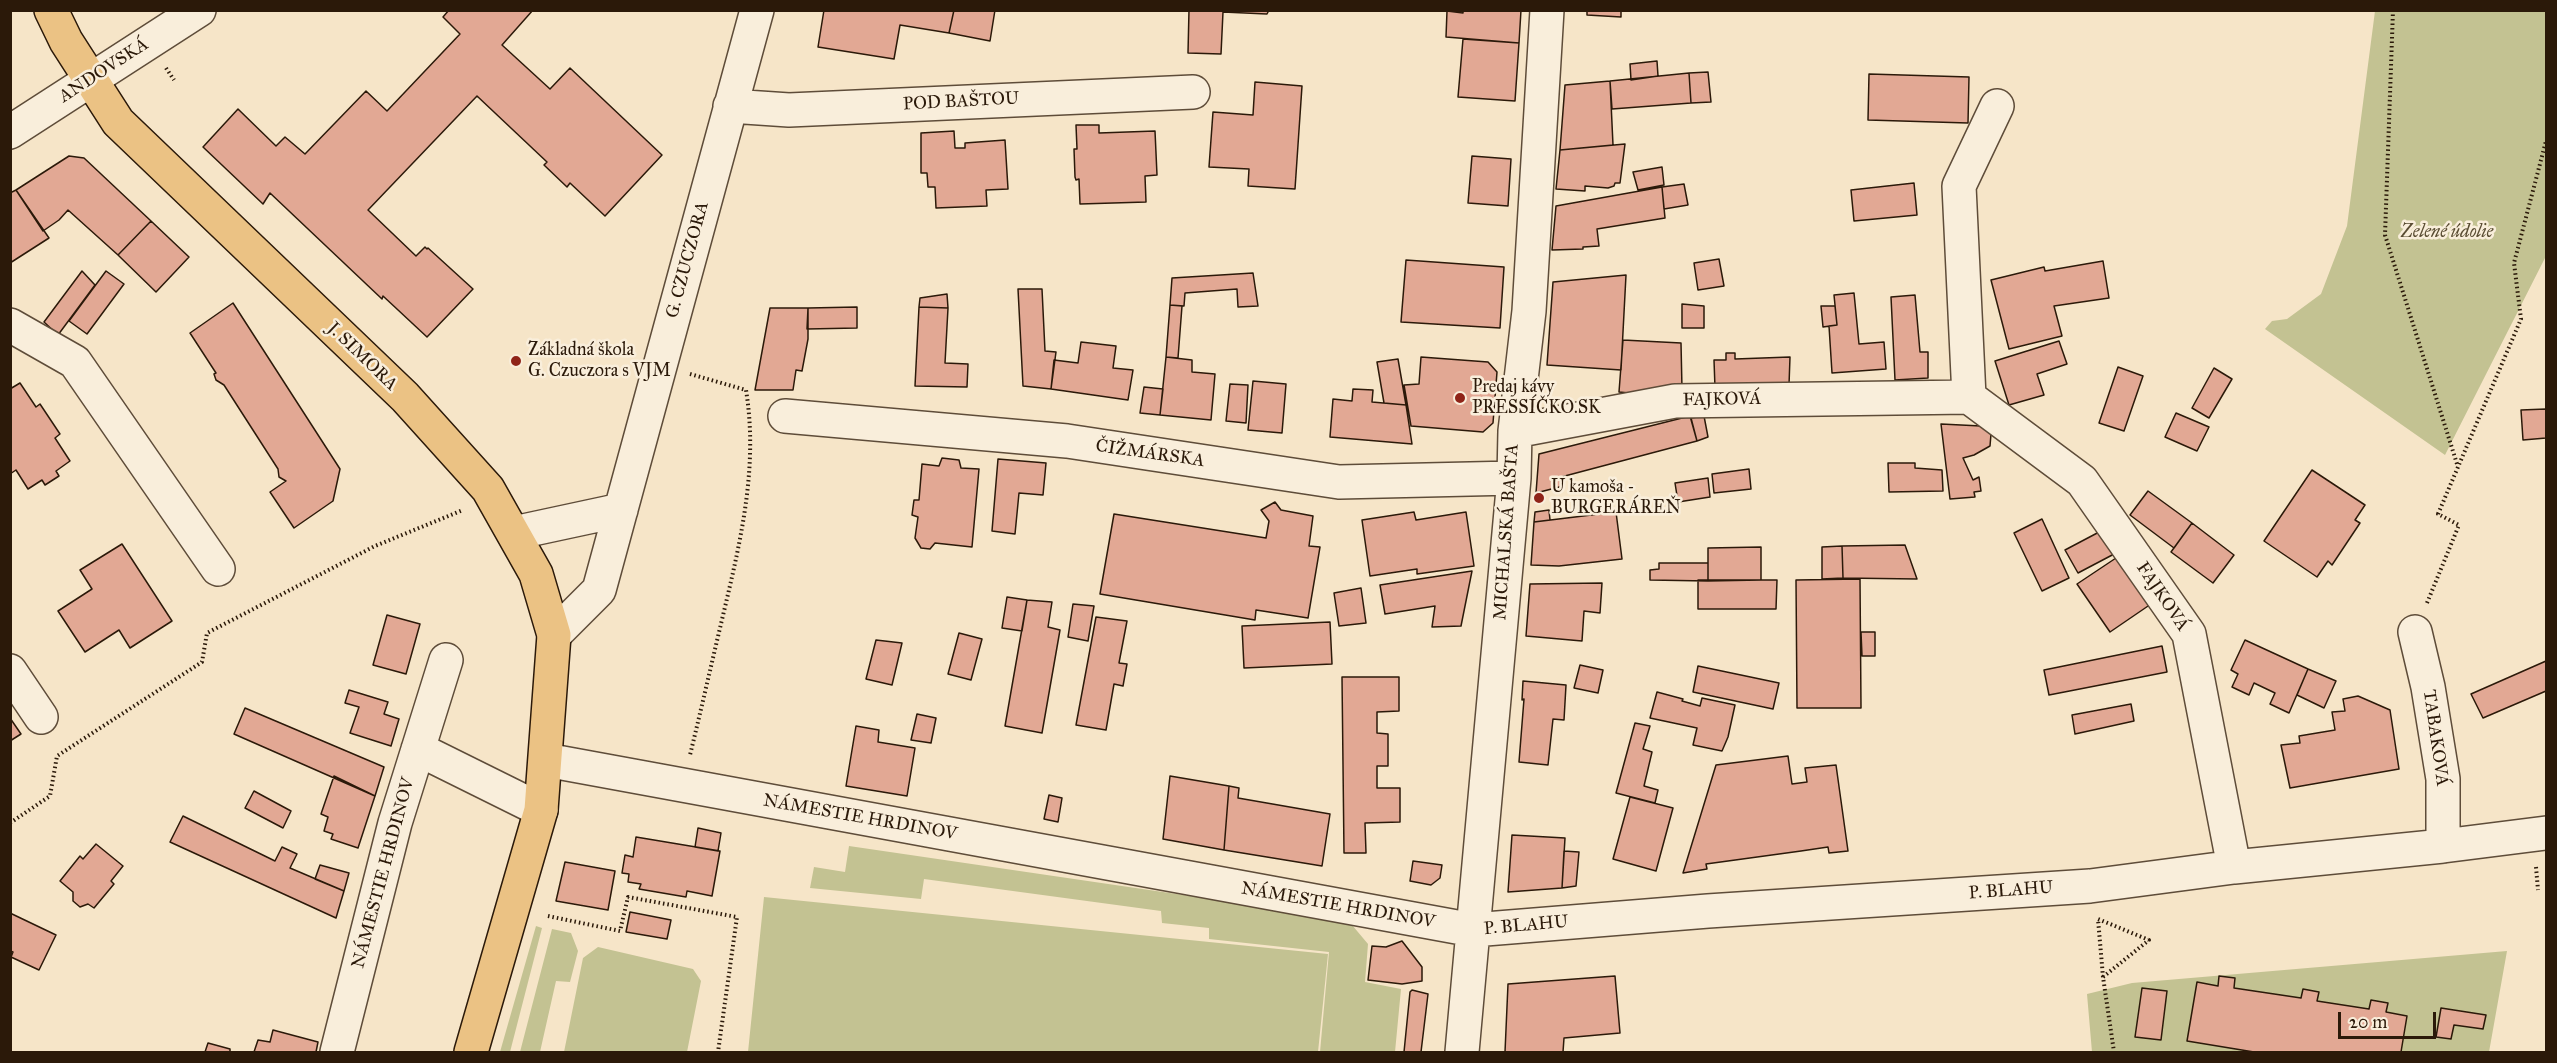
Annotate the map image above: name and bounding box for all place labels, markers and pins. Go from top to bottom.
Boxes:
place label: Základná škola G. Czuczora s VJM [528,340,671,382]
marker: Základná škola G. Czuczora s VJM [509,354,523,368]
place label: Predaj kávy PRESSÍČKO.SK [1472,377,1601,420]
marker: Predaj kávy PRESSÍČKO.SK [1453,391,1467,405]
place label: U kamoša - BURGERÁREŇ [1551,477,1681,520]
marker: U kamoša - BURGERÁREŇ [1532,491,1546,505]

